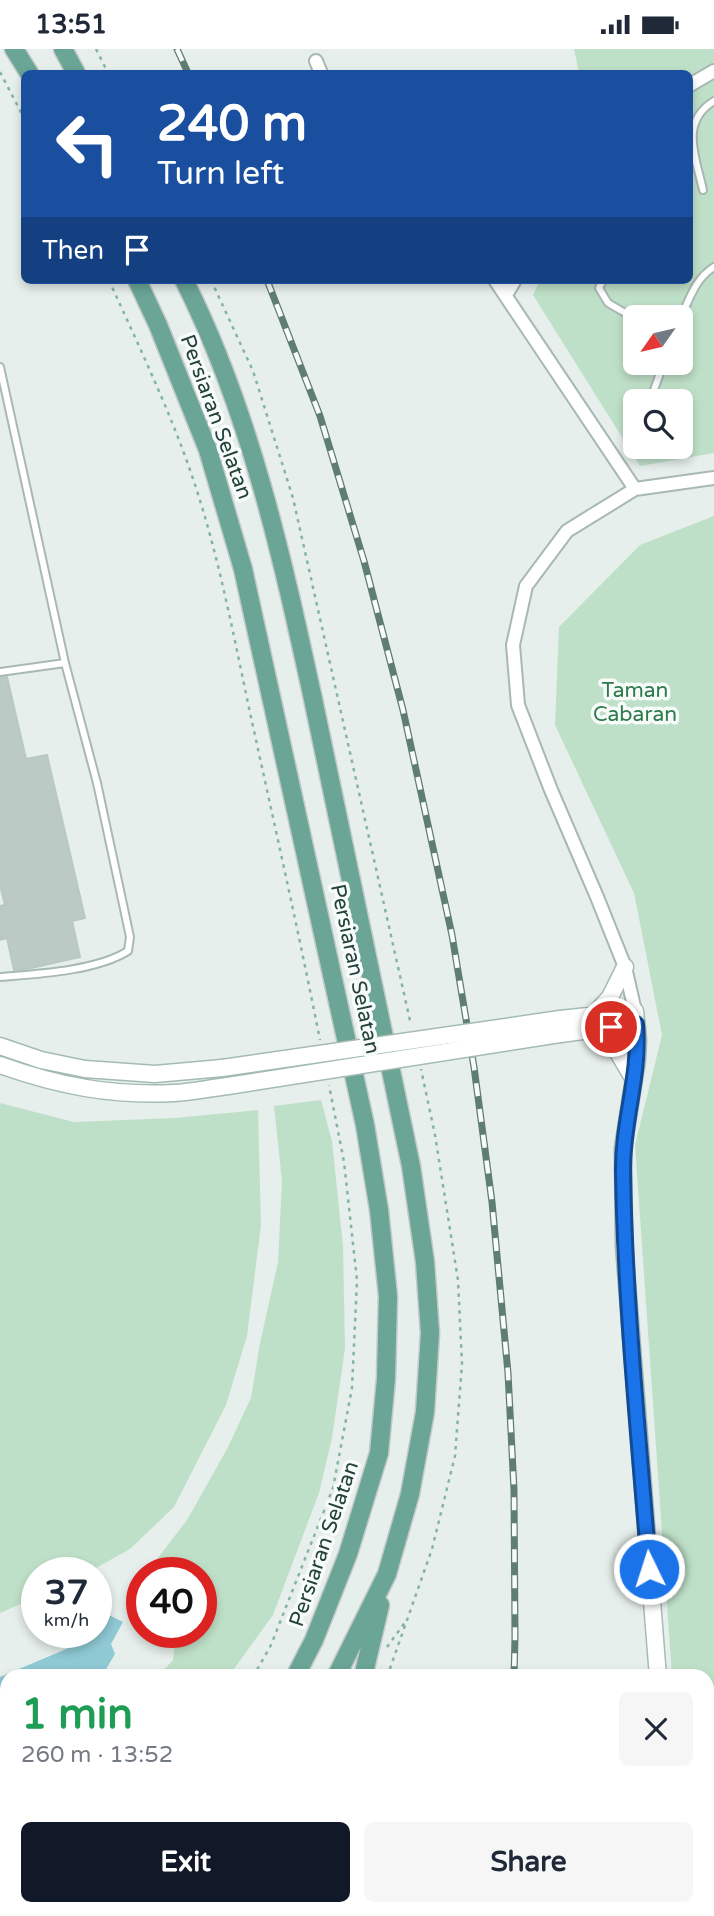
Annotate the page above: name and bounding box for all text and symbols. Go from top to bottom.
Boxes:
text: 13:51 [35,9,107,40]
text: 240 m [157,95,307,154]
icon: left [42,98,133,189]
text: Turn left [157,155,284,193]
icon: arrive [118,231,156,269]
text: Then [42,235,104,266]
north arrow [623,305,693,375]
map controls [623,305,693,459]
street label: Persiaran Selatan [175,331,257,503]
button: search [623,389,693,459]
park label: Taman Cabaran [593,678,677,727]
street label: Persiaran Selatan [325,882,385,1056]
pin [581,997,641,1057]
icon: arrive [592,1008,630,1046]
street label: Persiaran Selatan [284,1458,364,1630]
position arrow [612,1532,686,1606]
speed limit sign: 40 [126,1557,217,1648]
text: 37 [45,1572,88,1614]
text: km/h [44,1609,89,1631]
text: 1 min [21,1689,133,1740]
button: close [619,1692,693,1766]
text: 260 m · 13:52 [21,1741,173,1769]
button: Exit [21,1822,350,1902]
button: Share [364,1822,693,1902]

